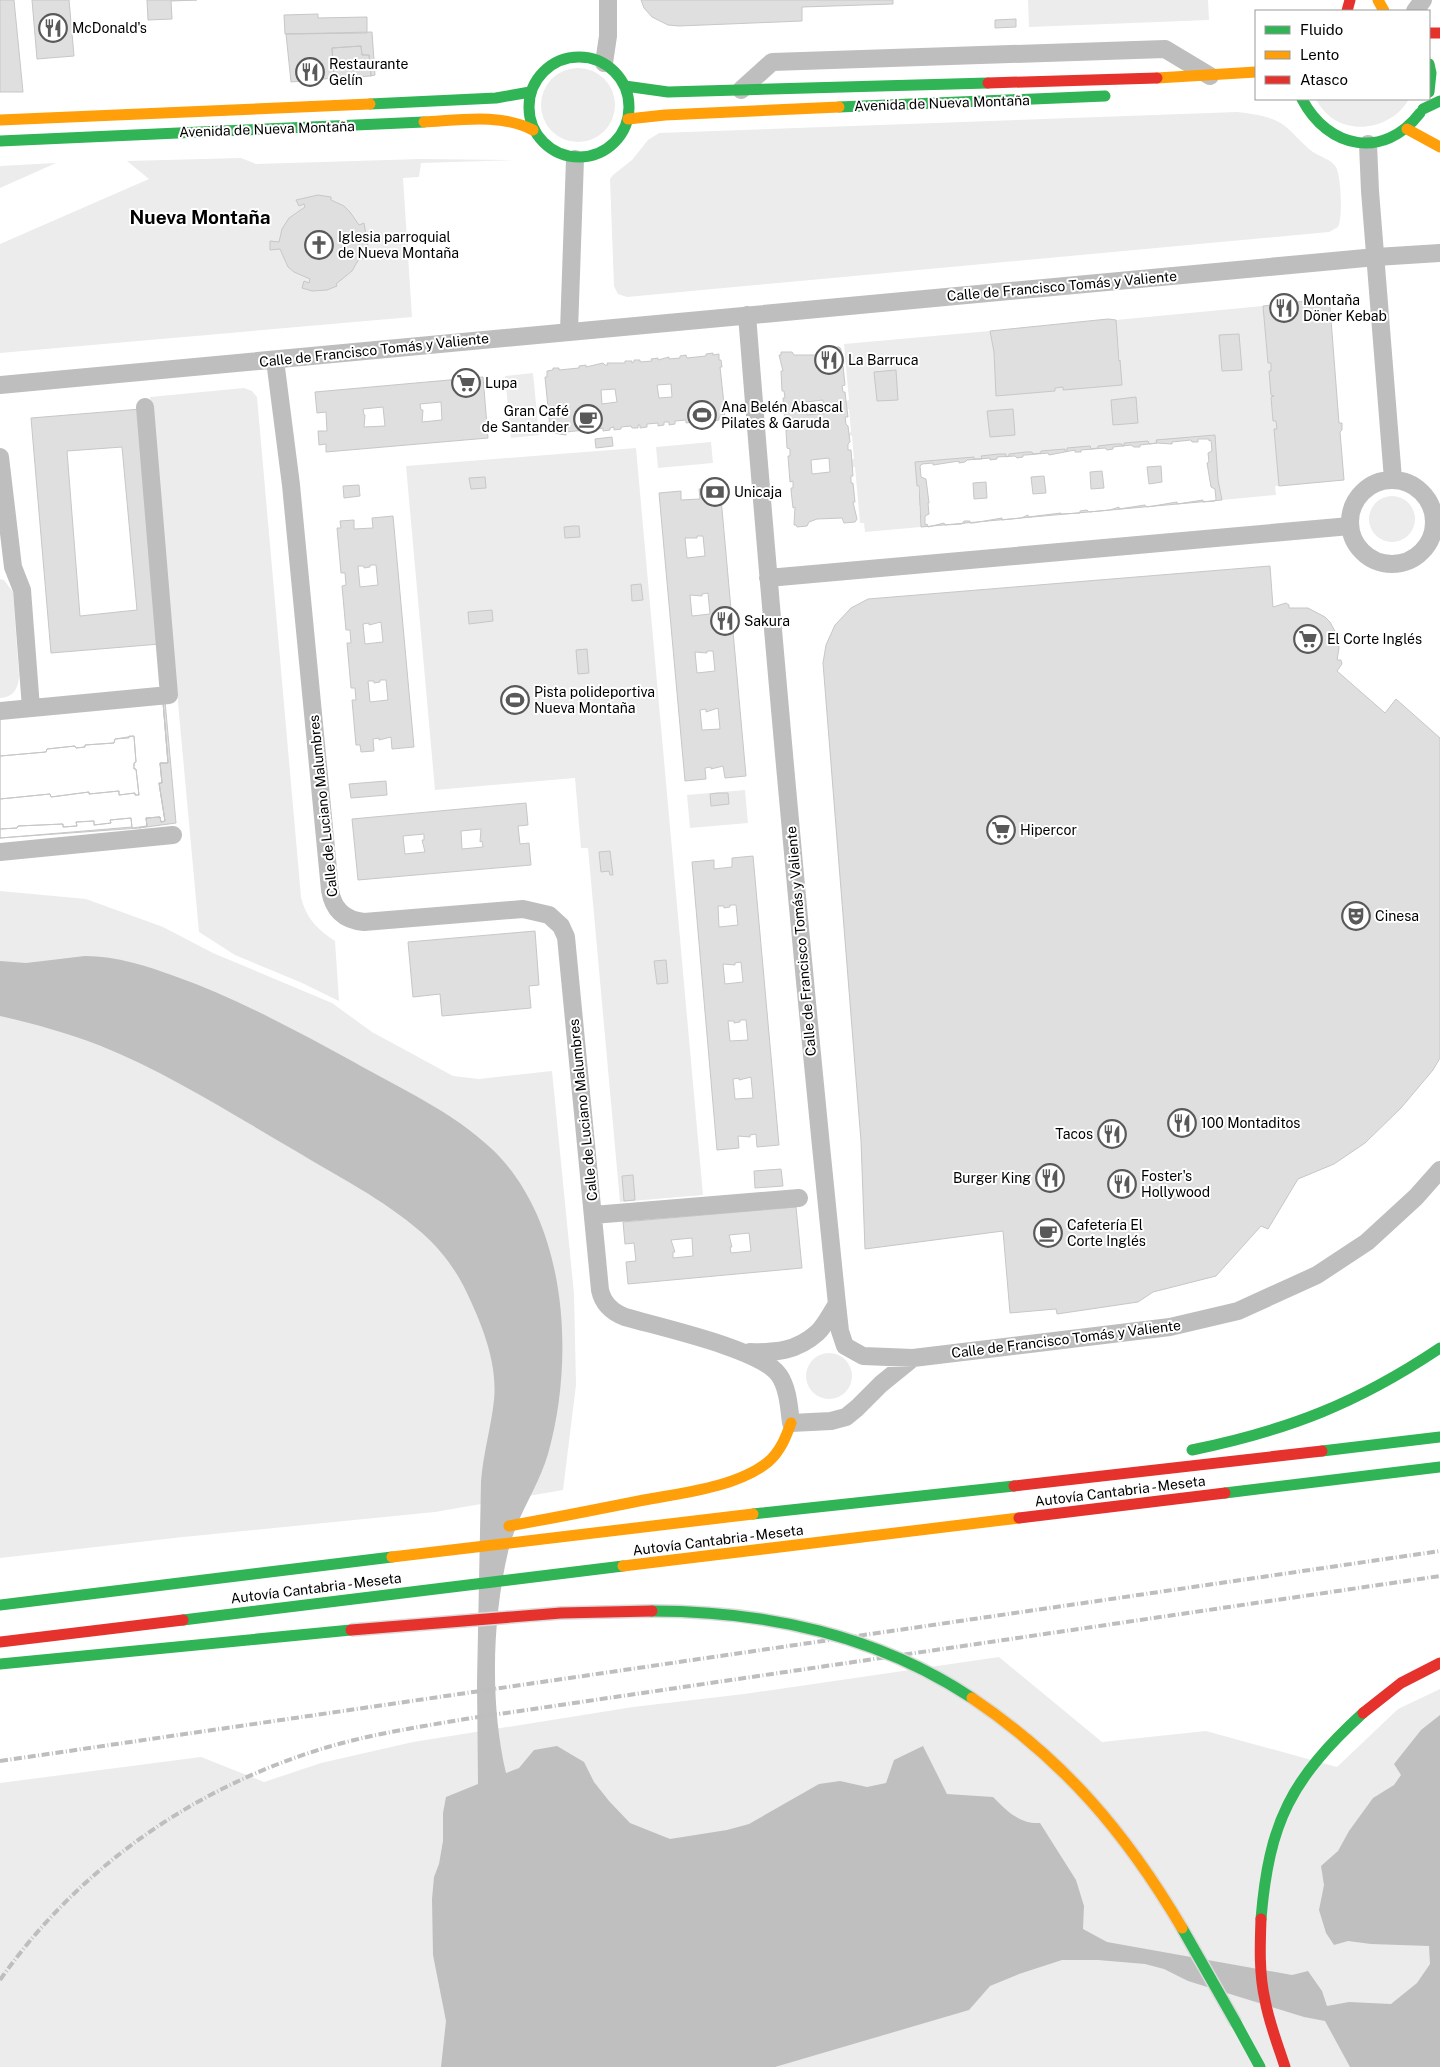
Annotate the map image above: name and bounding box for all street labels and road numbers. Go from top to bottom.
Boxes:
street label: Avenida de Nueva Montaña [854,92,1030,114]
street label: Avenida de Nueva Montaña [179,118,355,140]
street label: Calle de Francisco Tomás y Valiente [946,268,1178,304]
street label: Calle de Francisco Tomás y Valiente [258,330,490,370]
street label: Calle de Luciano Malumbres [305,714,341,898]
street label: Calle de Francisco Tomás y Valiente [783,825,819,1057]
street label: Calle de Luciano Malumbres [565,1018,601,1202]
street label: Calle de Francisco Tomás y Valiente [950,1317,1182,1361]
street label: Autovía Cantabria - Meseta [1034,1473,1206,1509]
street label: Autovía Cantabria - Meseta [632,1522,804,1558]
street label: Autovía Cantabria - Meseta [230,1570,402,1606]

